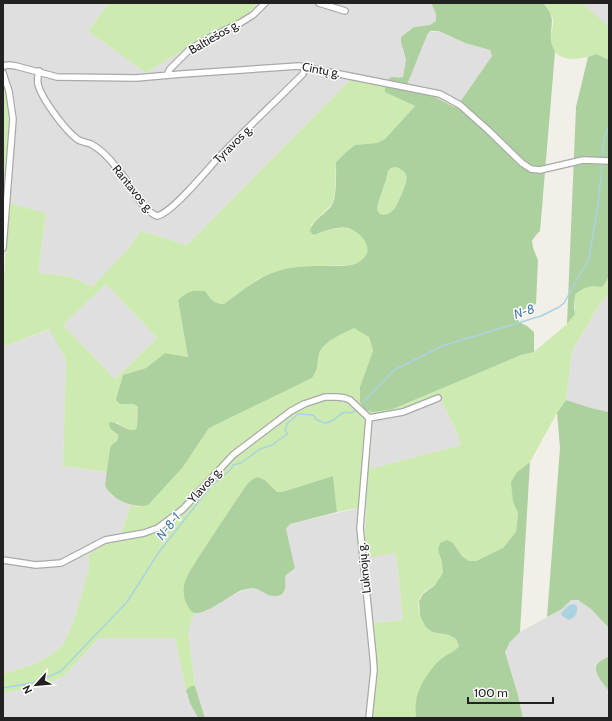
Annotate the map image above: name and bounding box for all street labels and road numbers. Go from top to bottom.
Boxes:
street label: Baltiešos g. [186,16,242,57]
street label: Cintų g. [301,59,341,80]
street label: Tyravos g. [210,121,255,166]
street label: Rantavos g. [109,162,157,216]
street label: Ylavos g. [184,463,225,507]
street label: Luknojų g. [353,542,374,594]

